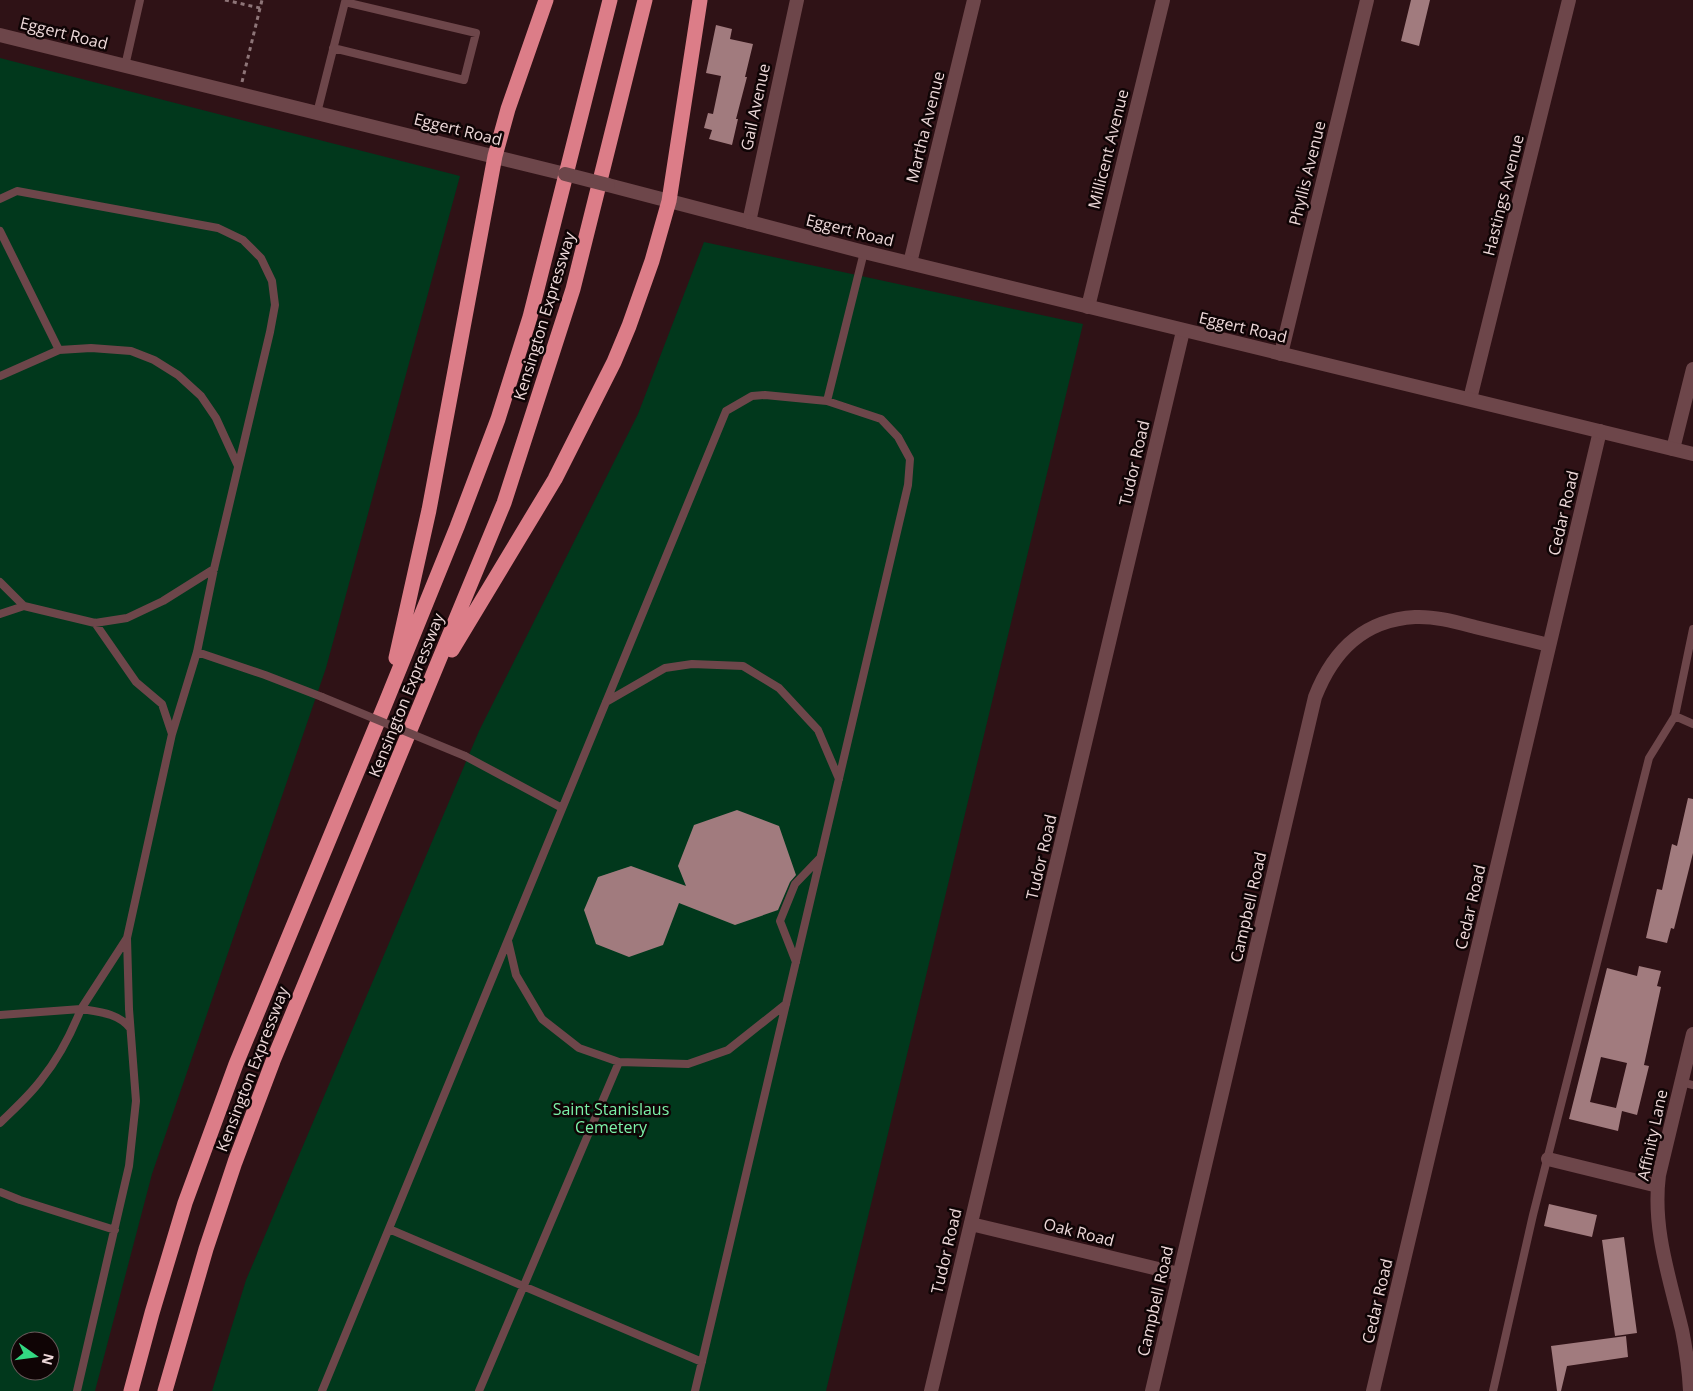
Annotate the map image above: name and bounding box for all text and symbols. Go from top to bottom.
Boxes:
street label: Eggert Road [18,11,110,55]
street label: Gail Avenue [735,61,775,153]
street label: Martha Avenue [901,69,949,185]
street label: Millicent Avenue [1082,87,1134,211]
street label: Eggert Road [412,107,504,151]
street label: Phyllis Avenue [1283,118,1331,228]
street label: Hastings Avenue [1477,132,1529,258]
street label: Eggert Road [804,208,896,252]
street label: Kensington Expressway [508,228,580,403]
street label: Eggert Road [1197,306,1289,348]
street label: Tudor Road [1114,418,1154,508]
street label: Cedar Road [1543,468,1583,558]
street label: Kensington Expressway [363,609,449,780]
street label: Tudor Road [1021,812,1061,902]
street label: Campbell Road [1225,850,1271,964]
street label: Cedar Road [1450,862,1490,952]
street label: Kensington Expressway [210,982,294,1155]
street label: Affinity Lane [1632,1087,1672,1183]
park label: Saint Stanislaus Cemetery [553,1098,669,1138]
street label: Tudor Road [926,1206,966,1296]
street label: Oak Road [1041,1213,1117,1251]
street label: Campbell Road [1132,1244,1178,1358]
street label: Cedar Road [1357,1256,1397,1346]
north arrow [10,1331,60,1381]
text: N [38,1351,59,1367]

